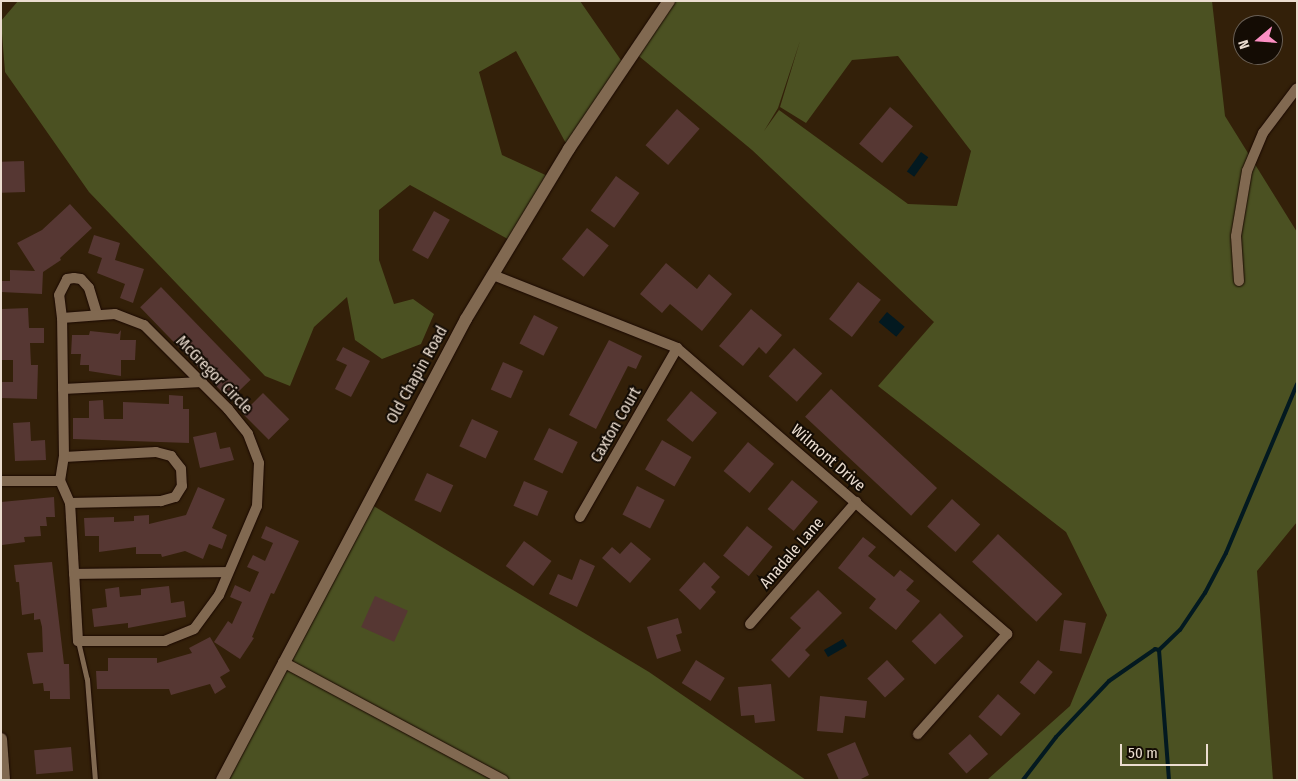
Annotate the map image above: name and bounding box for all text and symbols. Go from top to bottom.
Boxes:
north arrow [1233,15,1283,65]
text: N [1235,38,1254,51]
street label: Old Chapin Road [382,323,452,427]
street label: McGregor Circle [172,332,256,418]
street label: Caxton Court [587,384,645,466]
street label: Wilmont Drive [787,420,869,496]
street label: Anadale Lane [756,514,828,592]
scale bar [1123,734,1210,766]
text: 50 m [1128,744,1158,762]

